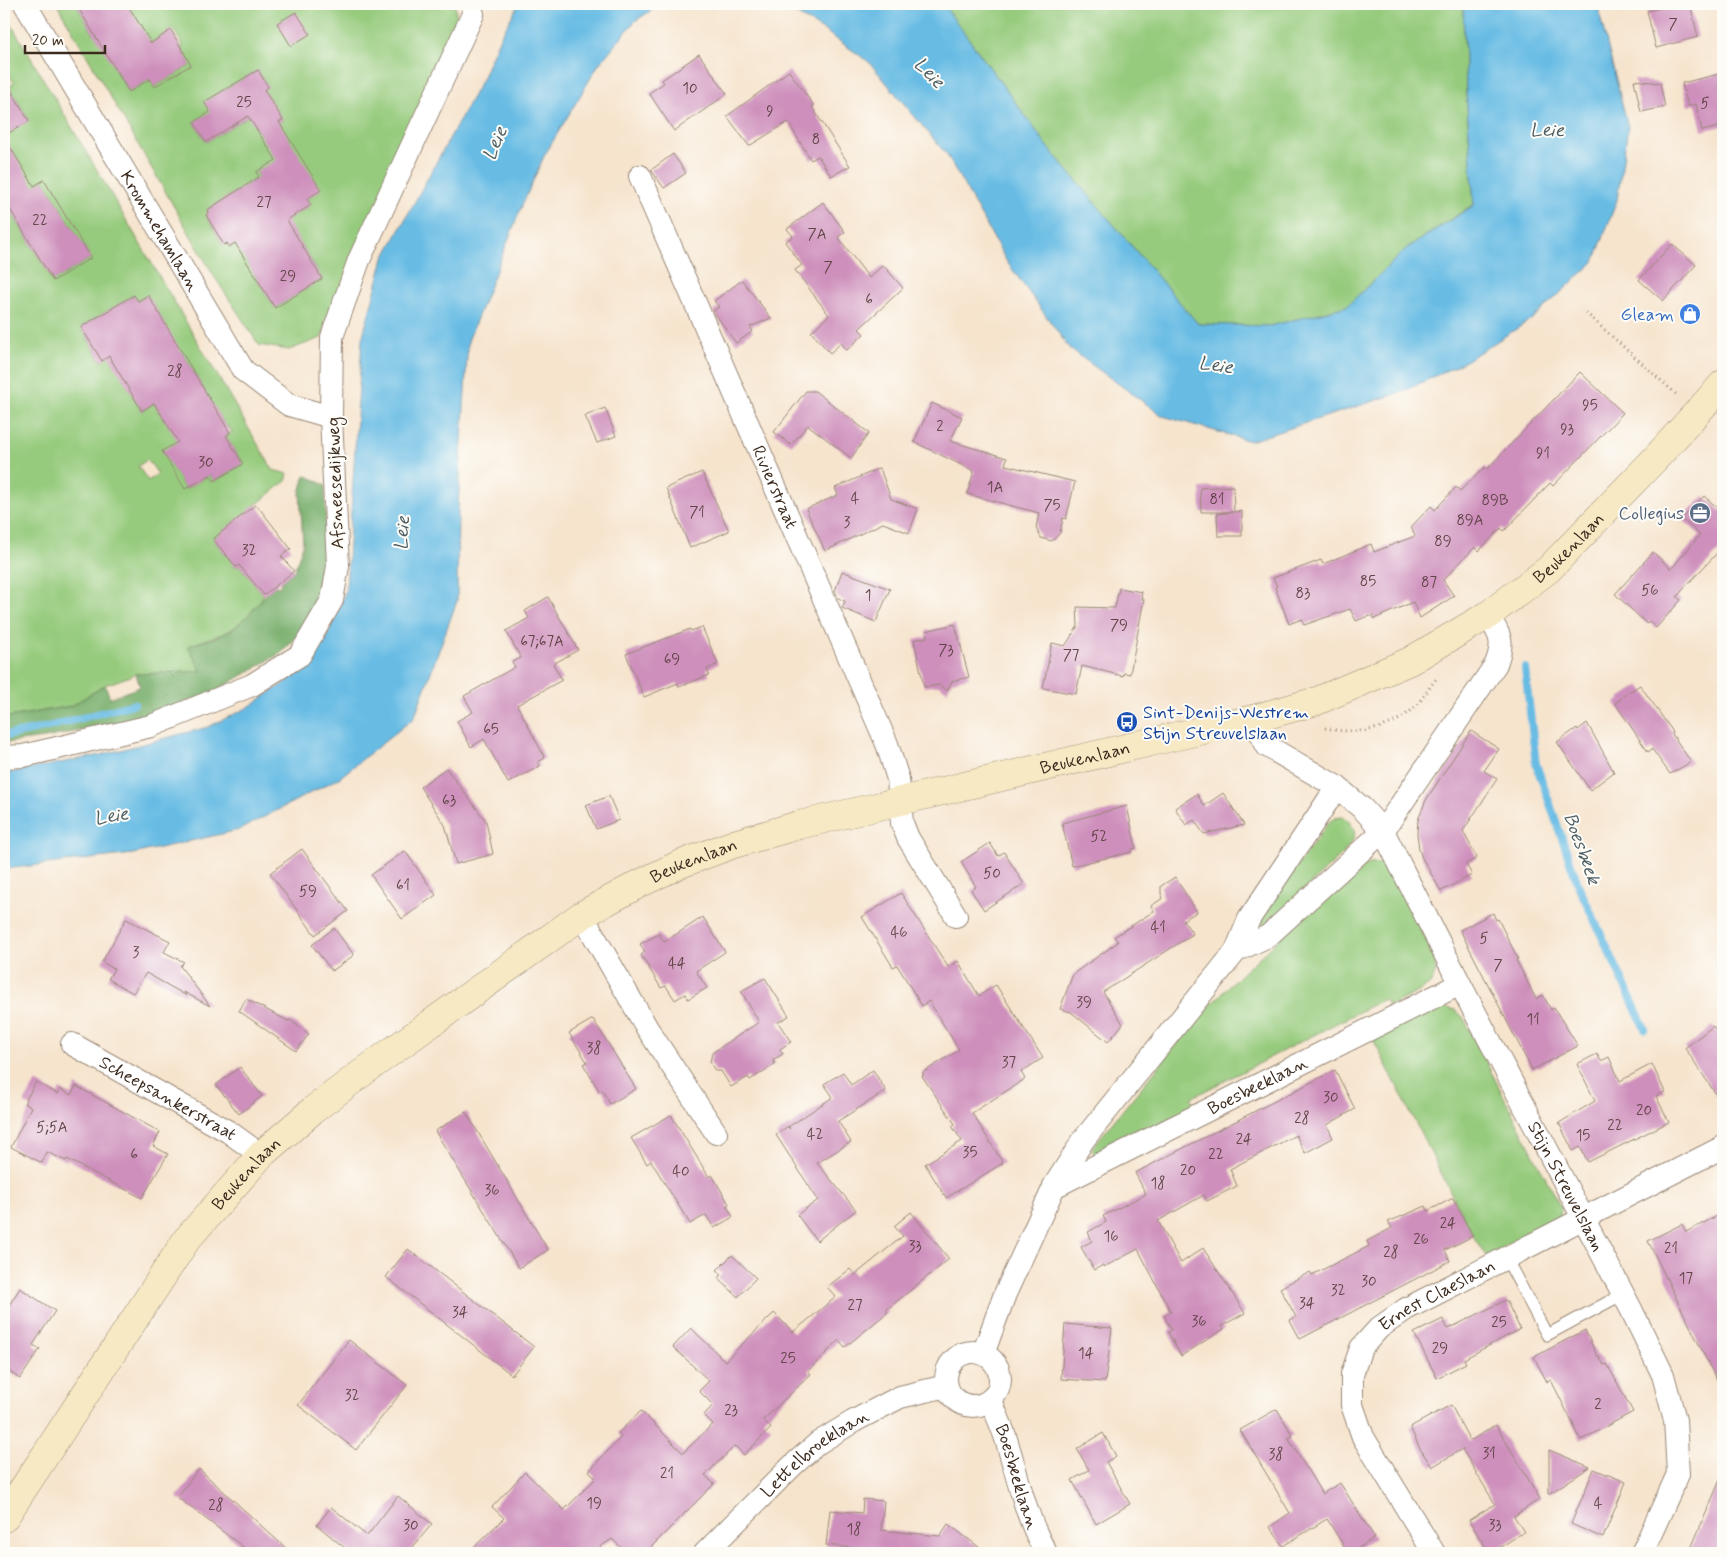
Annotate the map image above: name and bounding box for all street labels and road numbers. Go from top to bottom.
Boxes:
street label: Krommehamlaan [114,166,205,296]
street label: Afsneesedijkweg [322,416,351,549]
street label: Rivierstraat [746,442,803,533]
street label: Beukenlaan [1529,508,1610,590]
street label: Beukenlaan [1037,736,1132,781]
street label: Beukenlaan [646,833,741,890]
street label: Scheepsankerstraat [95,1051,241,1147]
street label: Boesbeeklaan [1204,1051,1312,1121]
street label: Stijn Streuvelslaan [1521,1117,1610,1256]
street label: Beukenlaan [207,1132,286,1216]
street label: Ernest Claeslaan [1374,1254,1500,1338]
street label: Lettelbroeklaan [756,1404,873,1504]
street label: Boesbeeklaan [989,1421,1044,1533]

